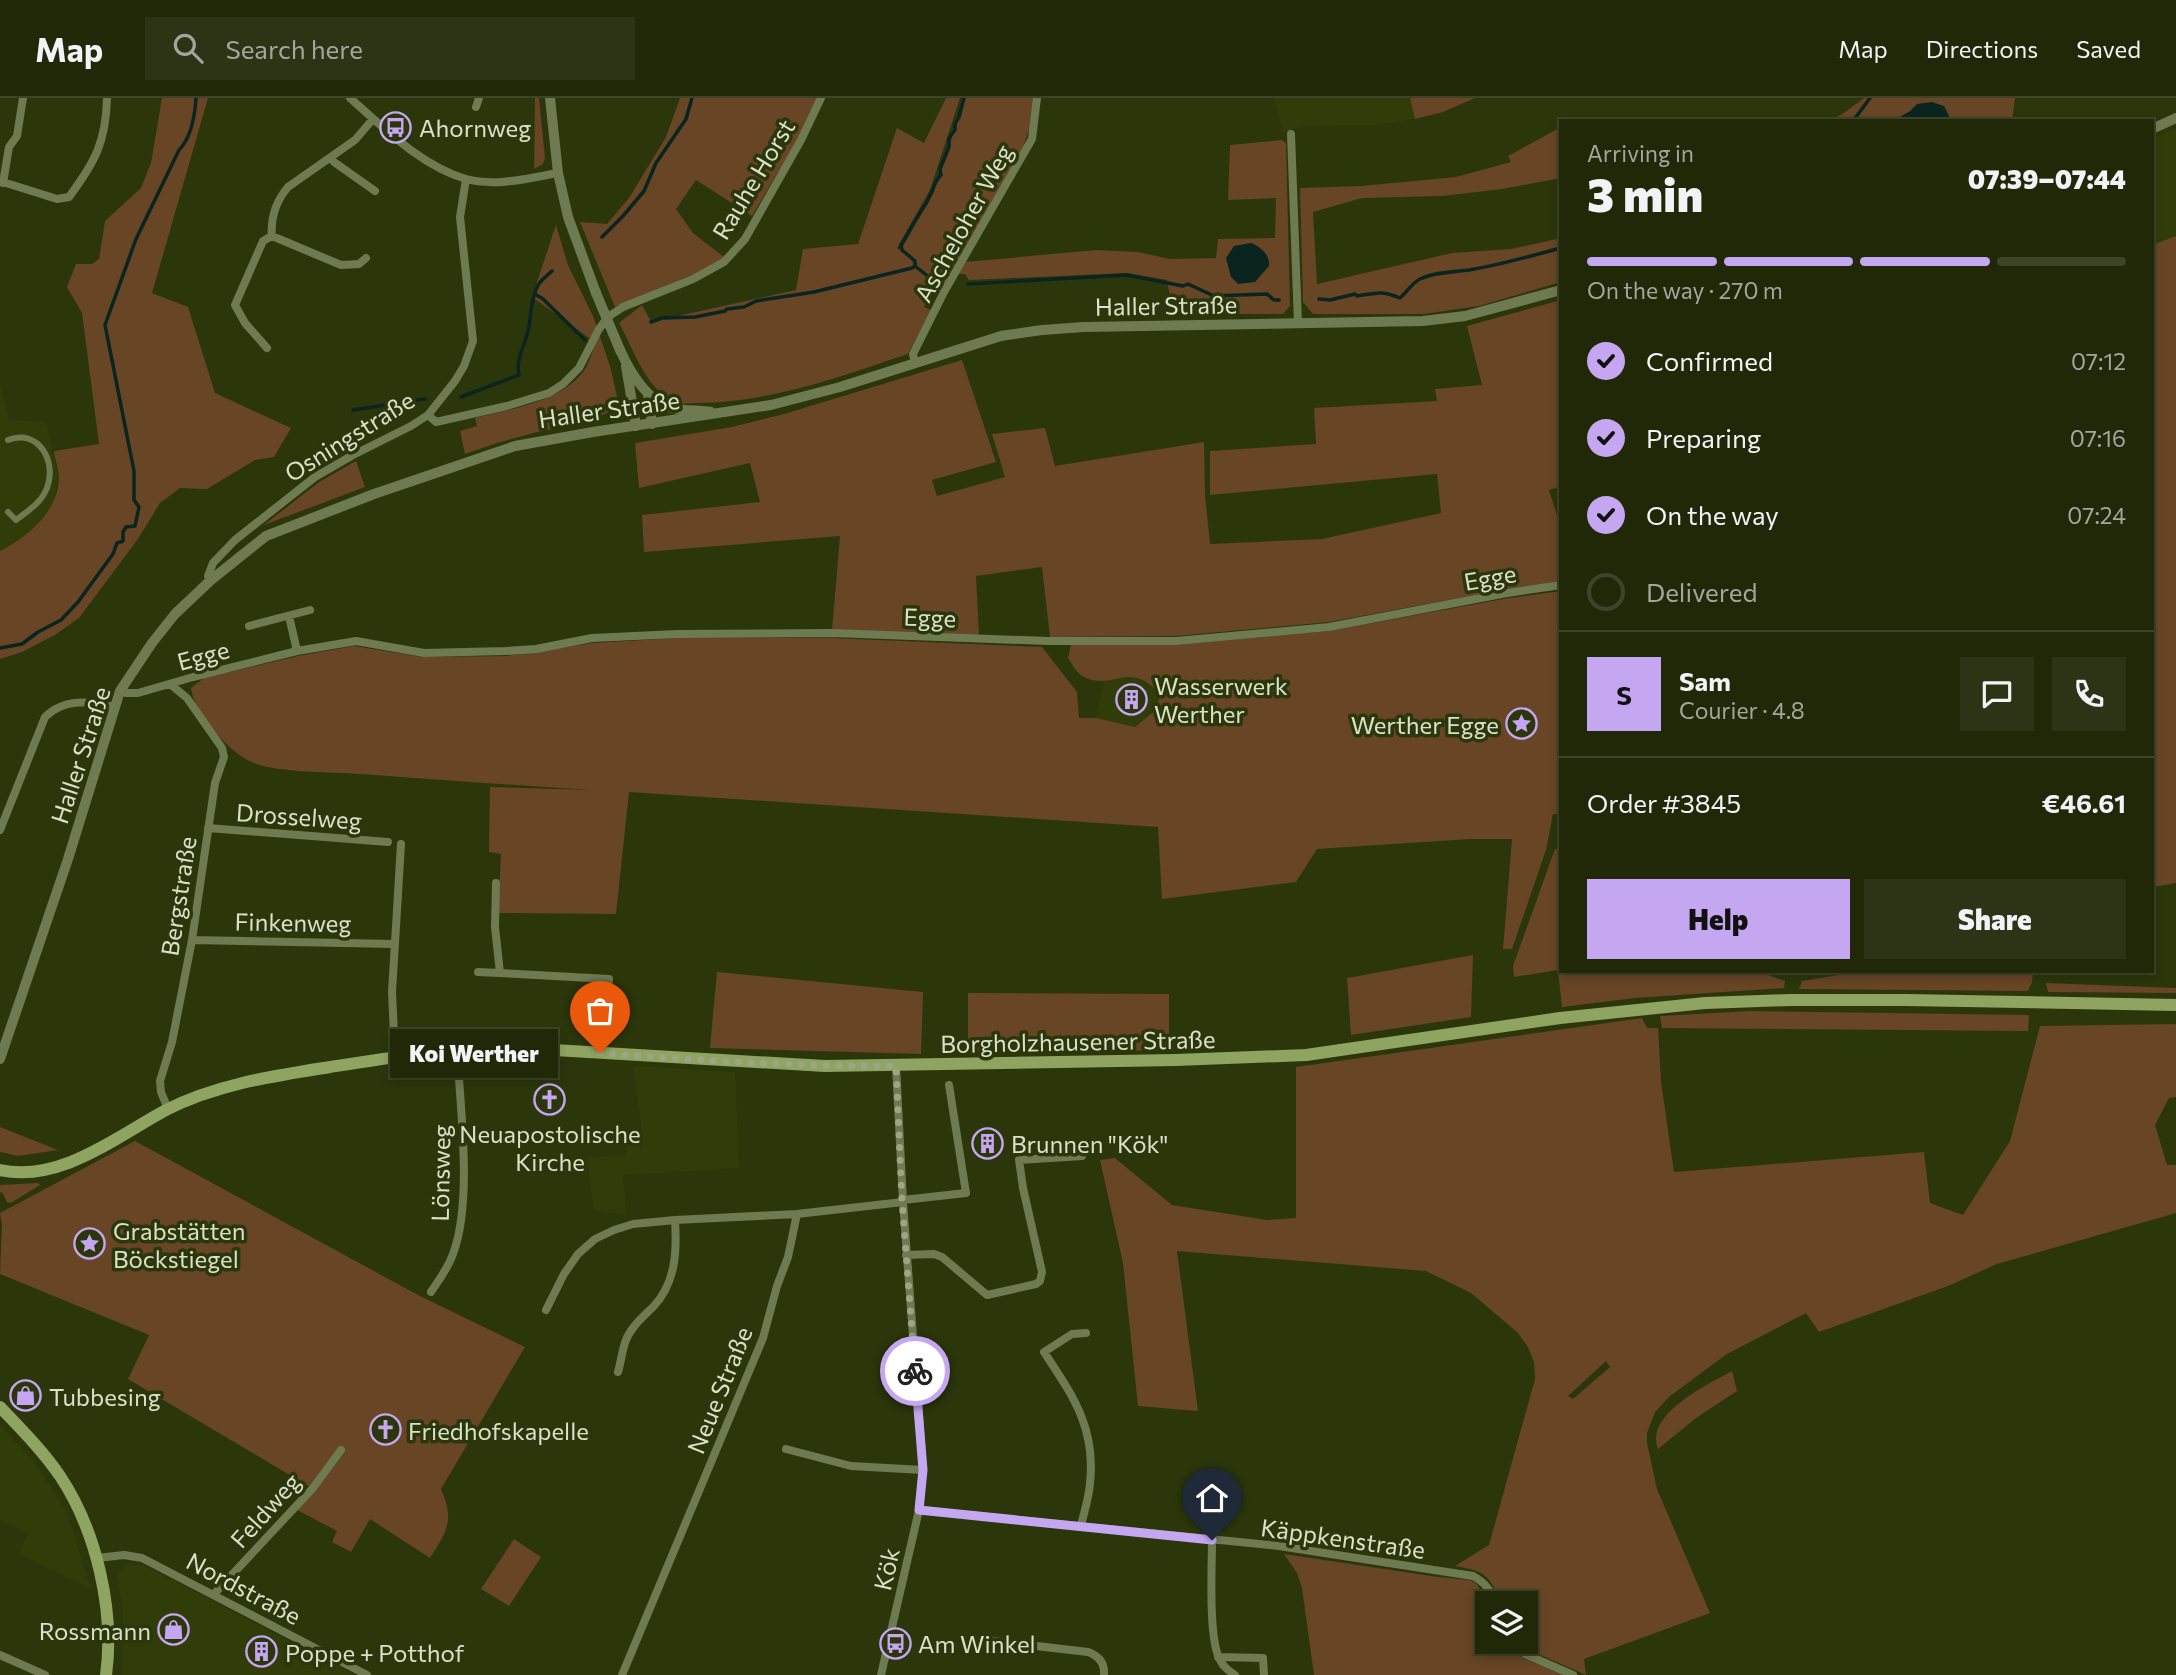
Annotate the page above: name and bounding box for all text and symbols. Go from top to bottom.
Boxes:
search box [145,17,635,80]
text: Map [35,28,103,69]
icon: search [169,29,207,67]
text: Search here [225,33,363,64]
text: Map [1838,34,1888,63]
text: Directions [1926,34,2038,63]
text: Saved [2076,34,2141,63]
bus stop icon: Ahornweg [379,110,413,144]
place label: Ahornweg [419,113,531,142]
street label: Rauhe Horst [706,113,800,244]
street label: Ascheloher Weg [908,139,1018,307]
text: Arriving in [1587,139,1694,167]
text: 07:39–07:44 [1968,163,2126,194]
text: 3 min [1587,165,1703,221]
text: On the way · 270 m [1587,276,1783,304]
street label: Haller Straße [1095,289,1237,321]
icon: check [1587,342,1625,380]
text: Confirmed [1646,345,1773,376]
text: 07:12 [2071,347,2126,375]
street label: Osningstraße [279,385,419,487]
street label: Haller Straße [536,385,682,433]
icon: check [1587,419,1625,457]
text: Preparing [1646,422,1761,453]
text: 07:16 [2070,424,2126,452]
icon: check [1587,496,1625,534]
text: On the way [1646,499,1779,530]
text: 07:24 [2067,501,2126,529]
street label: Egge [1462,558,1518,596]
text: Delivered [1646,576,1757,607]
street label: Egge [903,602,957,632]
street label: Egge [174,634,232,676]
button: chat [1960,657,2034,731]
button: phone [2052,657,2126,731]
text: Sam [1679,665,1731,696]
place label: Wasserwerk Werther [1154,671,1288,728]
text: S [1616,679,1632,710]
building icon: Wasserwerk Werther [1114,682,1148,716]
street label: Haller Straße [44,683,116,827]
text: Courier · 4.8 [1679,696,1805,724]
place icon: Werther Egge [1505,707,1539,741]
place label: Werther Egge [1351,710,1499,739]
text: Order #3845 [1587,787,1741,818]
text: €46.61 [2042,787,2126,818]
street label: Drosselweg [235,797,363,835]
street label: Bergstraße [154,834,202,958]
button: Help [1587,879,1850,959]
button: Share [1864,879,2126,959]
street label: Finkenweg [234,906,352,938]
pin [570,981,630,1053]
icon: bag [581,992,619,1030]
street label: Borgholzhausener Straße [940,1024,1216,1058]
callout: Koi Werther [390,1028,558,1077]
text: Koi Werther [409,1039,539,1067]
church icon: Neuapostolische Kirche [533,1082,567,1116]
place label: Neuapostolische Kirche [459,1119,641,1176]
street label: Lönsweg [425,1124,455,1222]
building icon: Brunnen "Kök" [971,1126,1005,1160]
place label: Brunnen "Kök" [1011,1129,1168,1158]
place label: Grabstätten Böckstiegel [113,1216,246,1273]
place icon: Grabstätten Böckstiegel [73,1227,107,1261]
street label: Neue Straße [680,1322,758,1458]
courier [880,1336,950,1406]
icon: bike [896,1352,934,1390]
shop icon: Tubbesing [9,1379,43,1413]
place label: Tubbesing [49,1382,161,1411]
church icon: Friedhofskapelle [368,1413,402,1447]
place label: Friedhofskapelle [408,1416,589,1445]
street label: Feldweg [224,1467,306,1553]
pin [1182,1468,1242,1540]
icon: home [1193,1479,1231,1517]
street label: Käppkenstraße [1259,1512,1427,1564]
street label: Kök [867,1545,905,1593]
street label: Nordstraße [182,1546,306,1630]
map controls [1475,1591,1538,1654]
button: layers [1475,1591,1538,1654]
shop icon: Rossmann [157,1613,191,1647]
place label: Rossmann [39,1616,151,1645]
bus stop icon: Am Winkel [878,1626,912,1660]
place label: Am Winkel [918,1629,1036,1658]
building icon: Poppe + Potthof [245,1635,279,1669]
place label: Poppe + Potthof [285,1638,465,1667]

